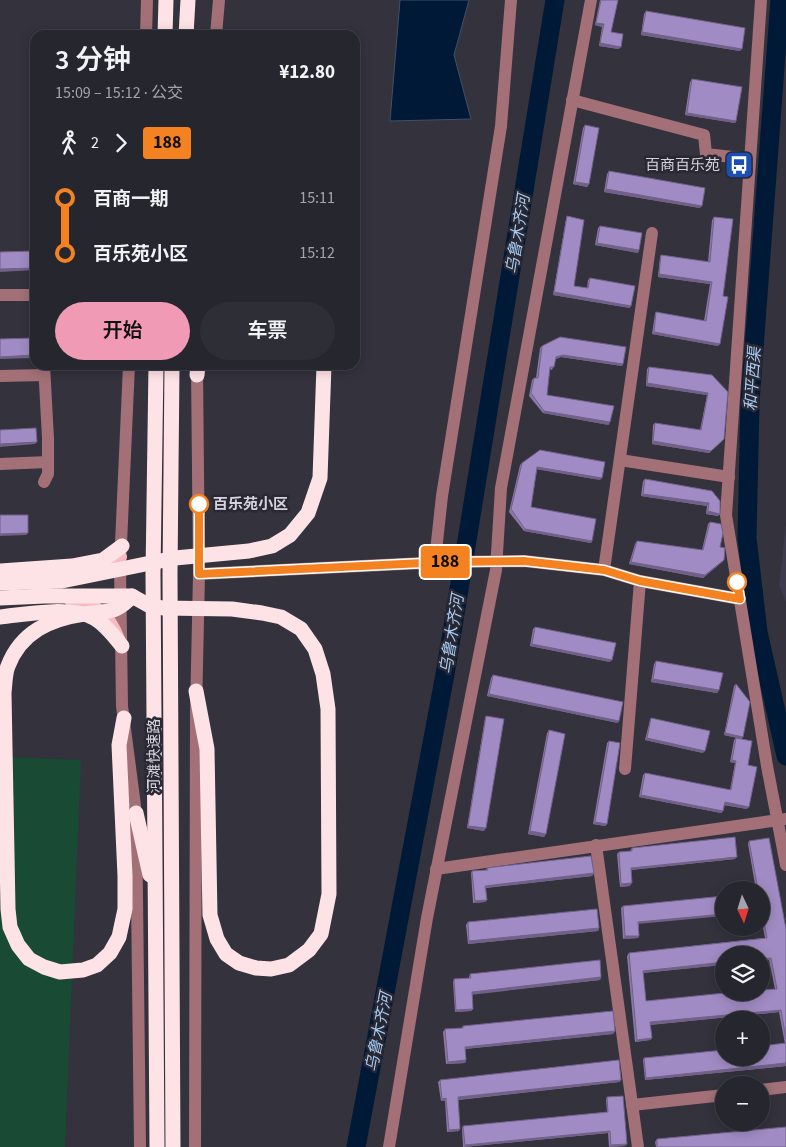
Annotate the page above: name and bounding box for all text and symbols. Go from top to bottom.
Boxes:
text: 3 分钟 [55,40,131,80]
text: ¥12.80 [279,59,335,86]
text: 15:09 – 15:12 · 公交 [55,82,183,104]
icon: walk [55,129,83,157]
icon: forward [107,129,135,157]
text: 188 [153,130,181,155]
text: 2 [91,132,99,154]
bus stop icon: 百商百乐苑 [724,150,754,180]
place label: 百商百乐苑 [645,155,720,176]
text: 百商一期 [93,186,169,213]
text: 15:11 [299,187,335,209]
water label: 乌鲁木齐河 [501,190,536,275]
text: 百乐苑小区 [93,241,188,268]
text: 15:12 [299,242,335,264]
button: 开始 [55,302,190,360]
button: 车票 [200,302,335,360]
water label: 和平西渠 [740,344,766,412]
marker: 百乐苑小区 [189,494,209,514]
place label: 百乐苑小区 [213,494,288,515]
line badge: 188 [416,546,474,578]
text: 188 [431,549,459,574]
unlabelled marker [727,572,747,592]
water label: 乌鲁木齐河 [435,590,470,675]
street label: 河滩快速路 [144,718,165,794]
north arrow [715,881,770,936]
map controls [715,881,770,1131]
button: layers [715,946,770,1001]
water label: 乌鲁木齐河 [361,988,398,1074]
button: + [715,1011,770,1066]
button: − [715,1076,770,1131]

